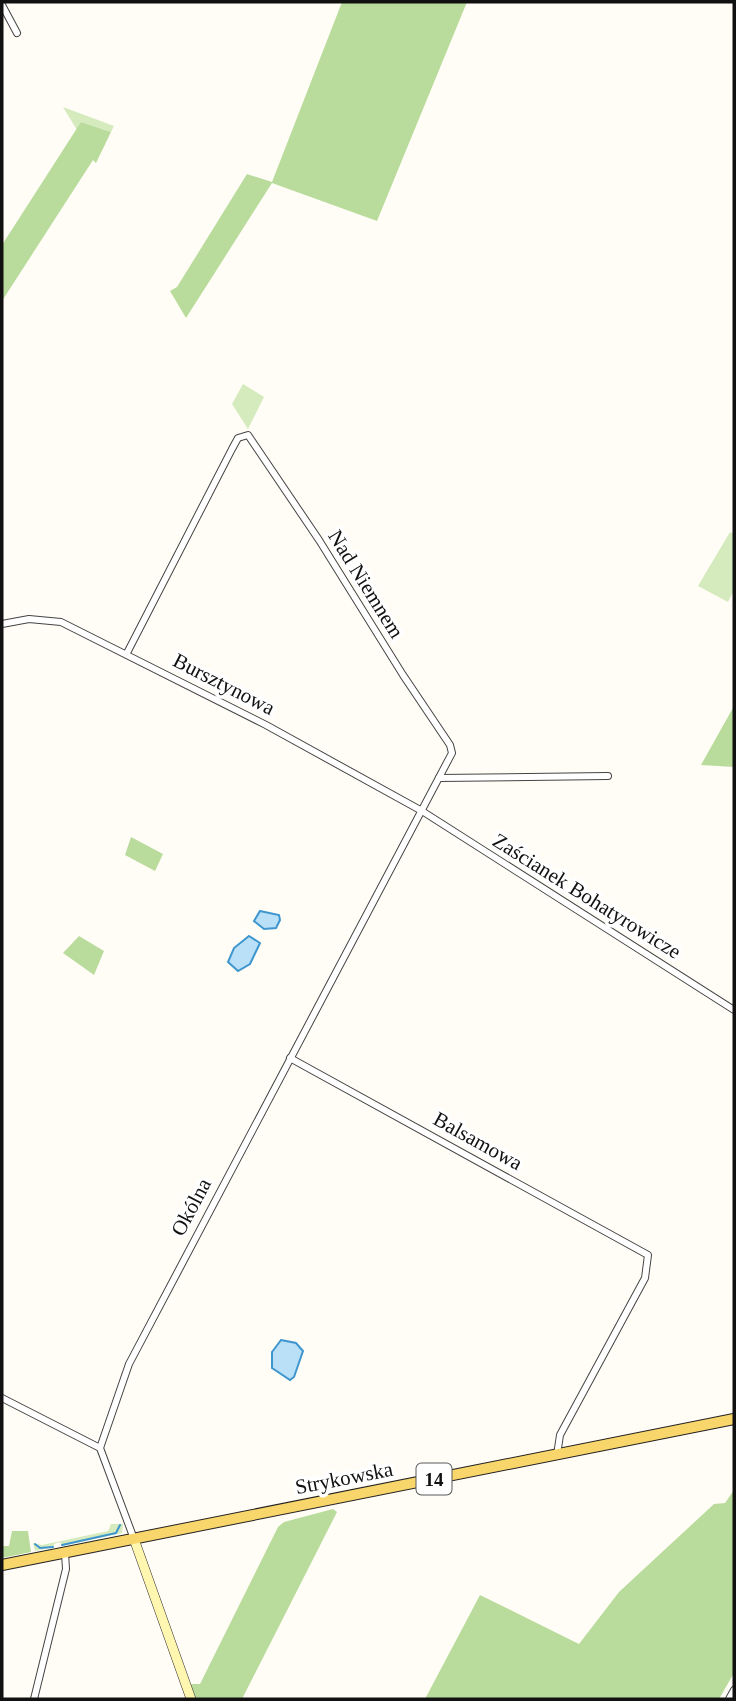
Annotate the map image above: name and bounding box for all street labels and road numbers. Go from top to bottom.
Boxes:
street label: Nad Niemnem [323,525,409,643]
street label: Bursztynowa [169,648,279,720]
street label: Zaścianek Bohatyrowicze [488,828,686,964]
street label: Balsamowa [429,1107,527,1176]
street label: Okólna [166,1173,216,1240]
street label: Strykowska [293,1457,396,1499]
road number: 14 [416,1464,452,1494]

